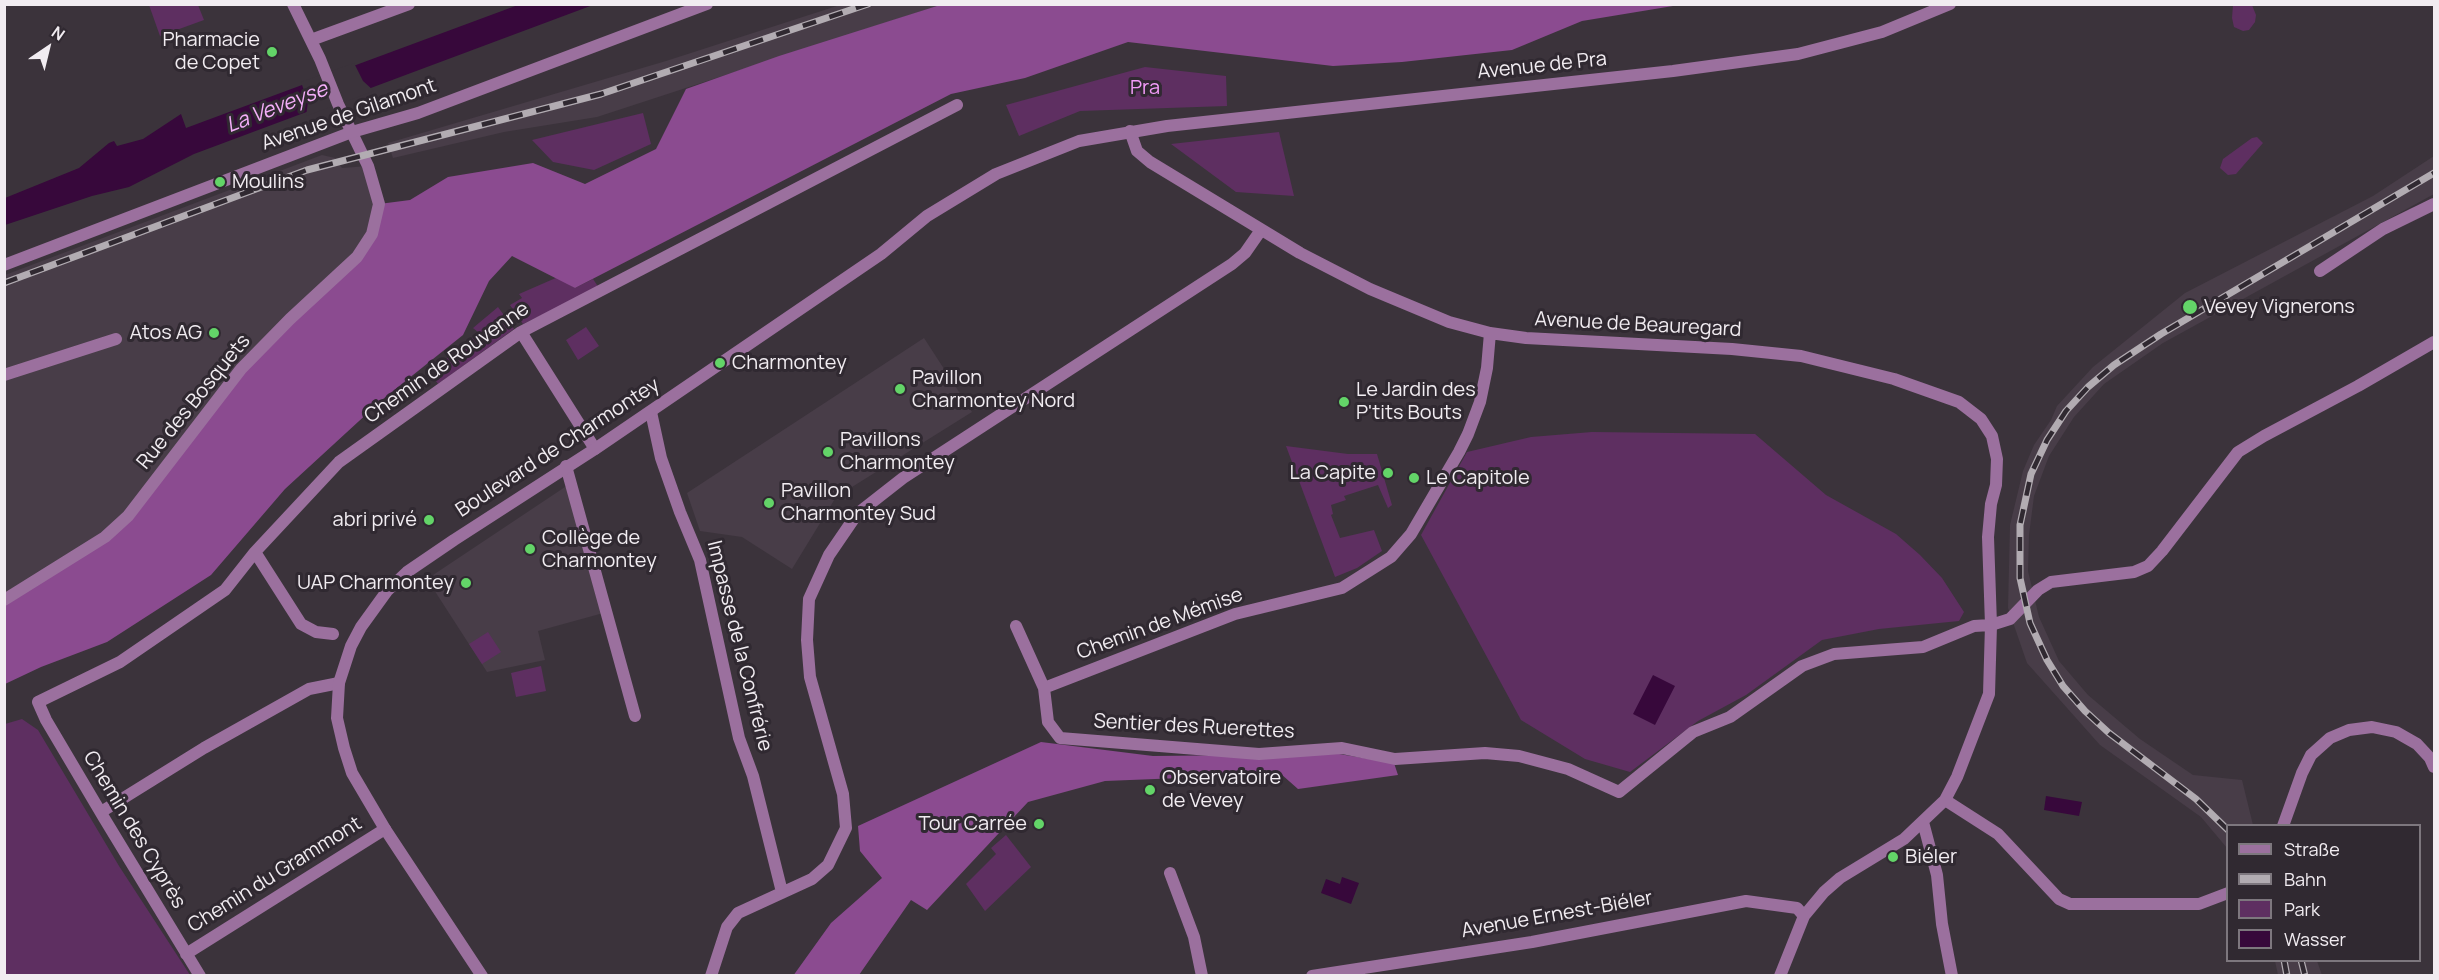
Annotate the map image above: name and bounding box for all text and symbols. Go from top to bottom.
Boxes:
north arrow [18,18,78,78]
text: N [47,21,69,46]
place label: Pharmacie de Copet [163,28,260,75]
marker: Pharmacie de Copet [265,45,279,59]
street label: Avenue de Pra [1476,47,1608,85]
street label: Avenue de Gilamont [258,74,440,156]
park label: Pra [1130,76,1160,100]
water label: La Veveyse [223,77,331,139]
place label: Moulins [232,170,304,194]
marker: Moulins [213,175,227,189]
place label: Vevey Vignerons [2204,295,2355,319]
street label: Chemin de Rouvenne [360,297,534,429]
marker: Vevey Vignerons [2181,298,2199,316]
street label: Avenue de Beauregard [1534,308,1742,342]
place label: Atos AG [130,321,202,345]
marker: Atos AG [207,326,221,340]
street label: Rue des Bosquets [132,330,256,474]
place label: Charmontey [732,351,847,375]
marker: Charmontey [713,356,727,370]
place label: Pavillon Charmontey Nord [912,366,1075,413]
street label: Boulevard de Charmontey [452,373,664,523]
place label: Le Jardin des P'tits Bouts [1356,378,1476,425]
marker: Pavillon Charmontey Nord [893,382,907,396]
marker: Le Jardin des P'tits Bouts [1337,395,1351,409]
place label: Pavillons Charmontey [840,428,955,475]
marker: Pavillons Charmontey [821,445,835,459]
place label: La Capite [1289,461,1376,485]
marker: La Capite [1381,466,1395,480]
place label: Le Capitole [1426,466,1530,490]
marker: Le Capitole [1407,471,1421,485]
place label: Pavillon Charmontey Sud [781,479,936,526]
marker: Pavillon Charmontey Sud [762,496,776,510]
place label: abri privé [333,508,417,532]
marker: abri privé [422,513,436,527]
place label: Collège de Charmontey [542,526,657,573]
street label: Impasse de la Confrérie [701,538,777,754]
marker: Collège de Charmontey [523,542,537,556]
place label: UAP Charmontey [297,571,454,595]
marker: UAP Charmontey [459,576,473,590]
street label: Chemin de Mémise [1074,583,1246,665]
street label: Sentier des Ruerettes [1093,710,1295,744]
street label: Chemin des Cyprès [78,747,190,913]
place label: Observatoire de Vevey [1162,766,1281,813]
marker: Observatoire de Vevey [1143,783,1157,797]
street label: Chemin du Grammont [184,812,366,938]
place label: Tour Carrée [919,812,1027,836]
marker: Tour Carrée [1032,817,1046,831]
legend [2226,824,2421,962]
text: Straße [2284,837,2340,861]
place label: Biéler [1905,845,1957,869]
marker: Biéler [1886,850,1900,864]
text: Bahn [2284,867,2326,891]
street label: Avenue Ernest-Biéler [1460,886,1654,944]
text: Park [2284,897,2320,921]
text: Wasser [2284,927,2346,951]

